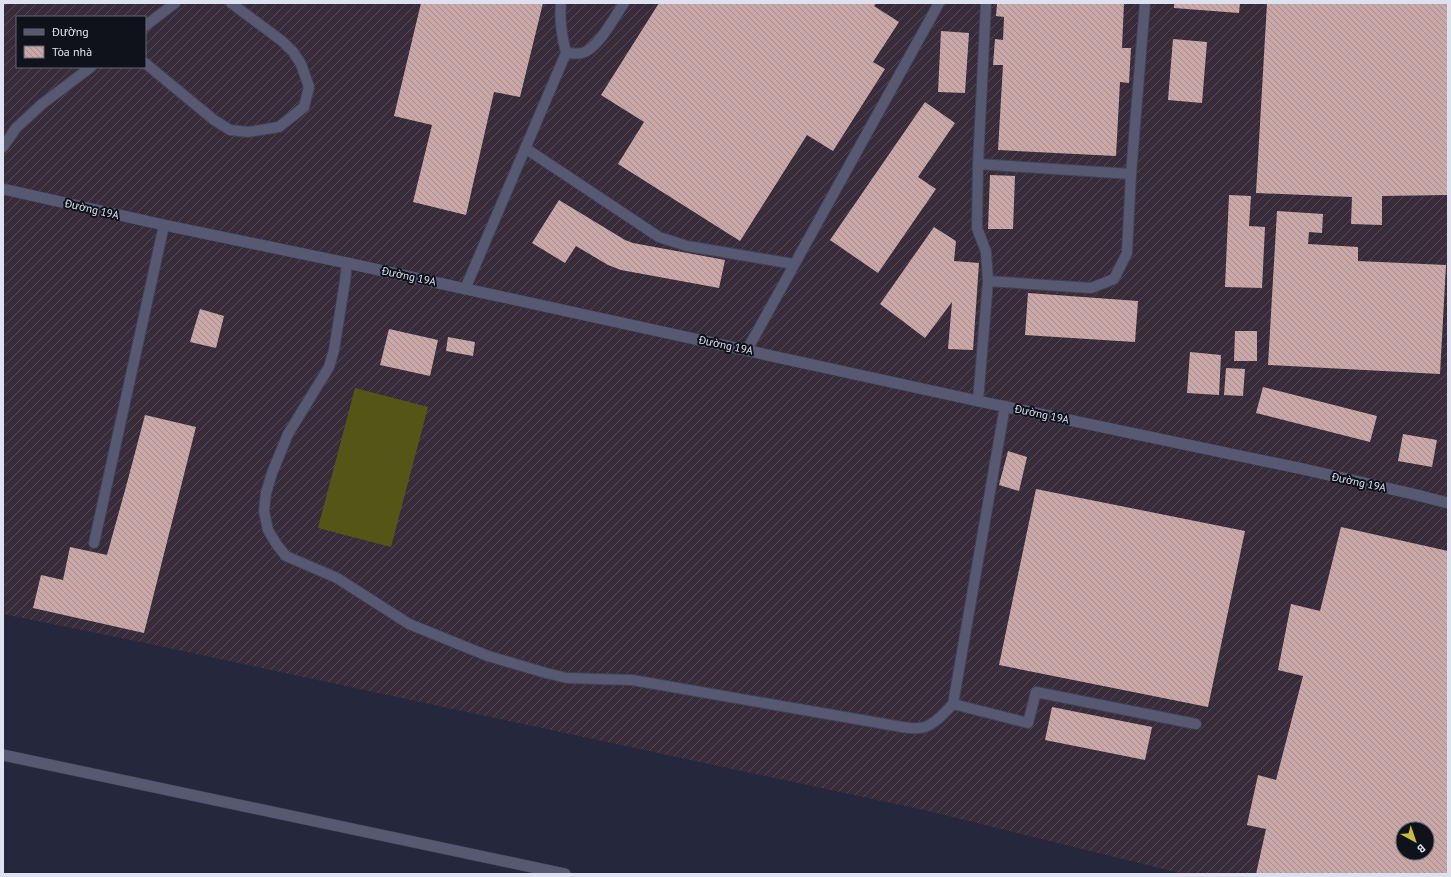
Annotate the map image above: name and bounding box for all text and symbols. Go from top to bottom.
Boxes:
legend [16,16,146,68]
text: Đường [51,24,89,39]
text: Tòa nhà [52,44,92,59]
street label: Đường 19A [63,196,121,222]
street label: Đường 19A [380,263,438,289]
street label: Đường 19A [697,332,755,358]
street label: Đường 19A [1013,401,1071,427]
street label: Đường 19A [1330,469,1388,495]
north arrow [1395,821,1435,861]
text: B [1414,841,1428,856]

